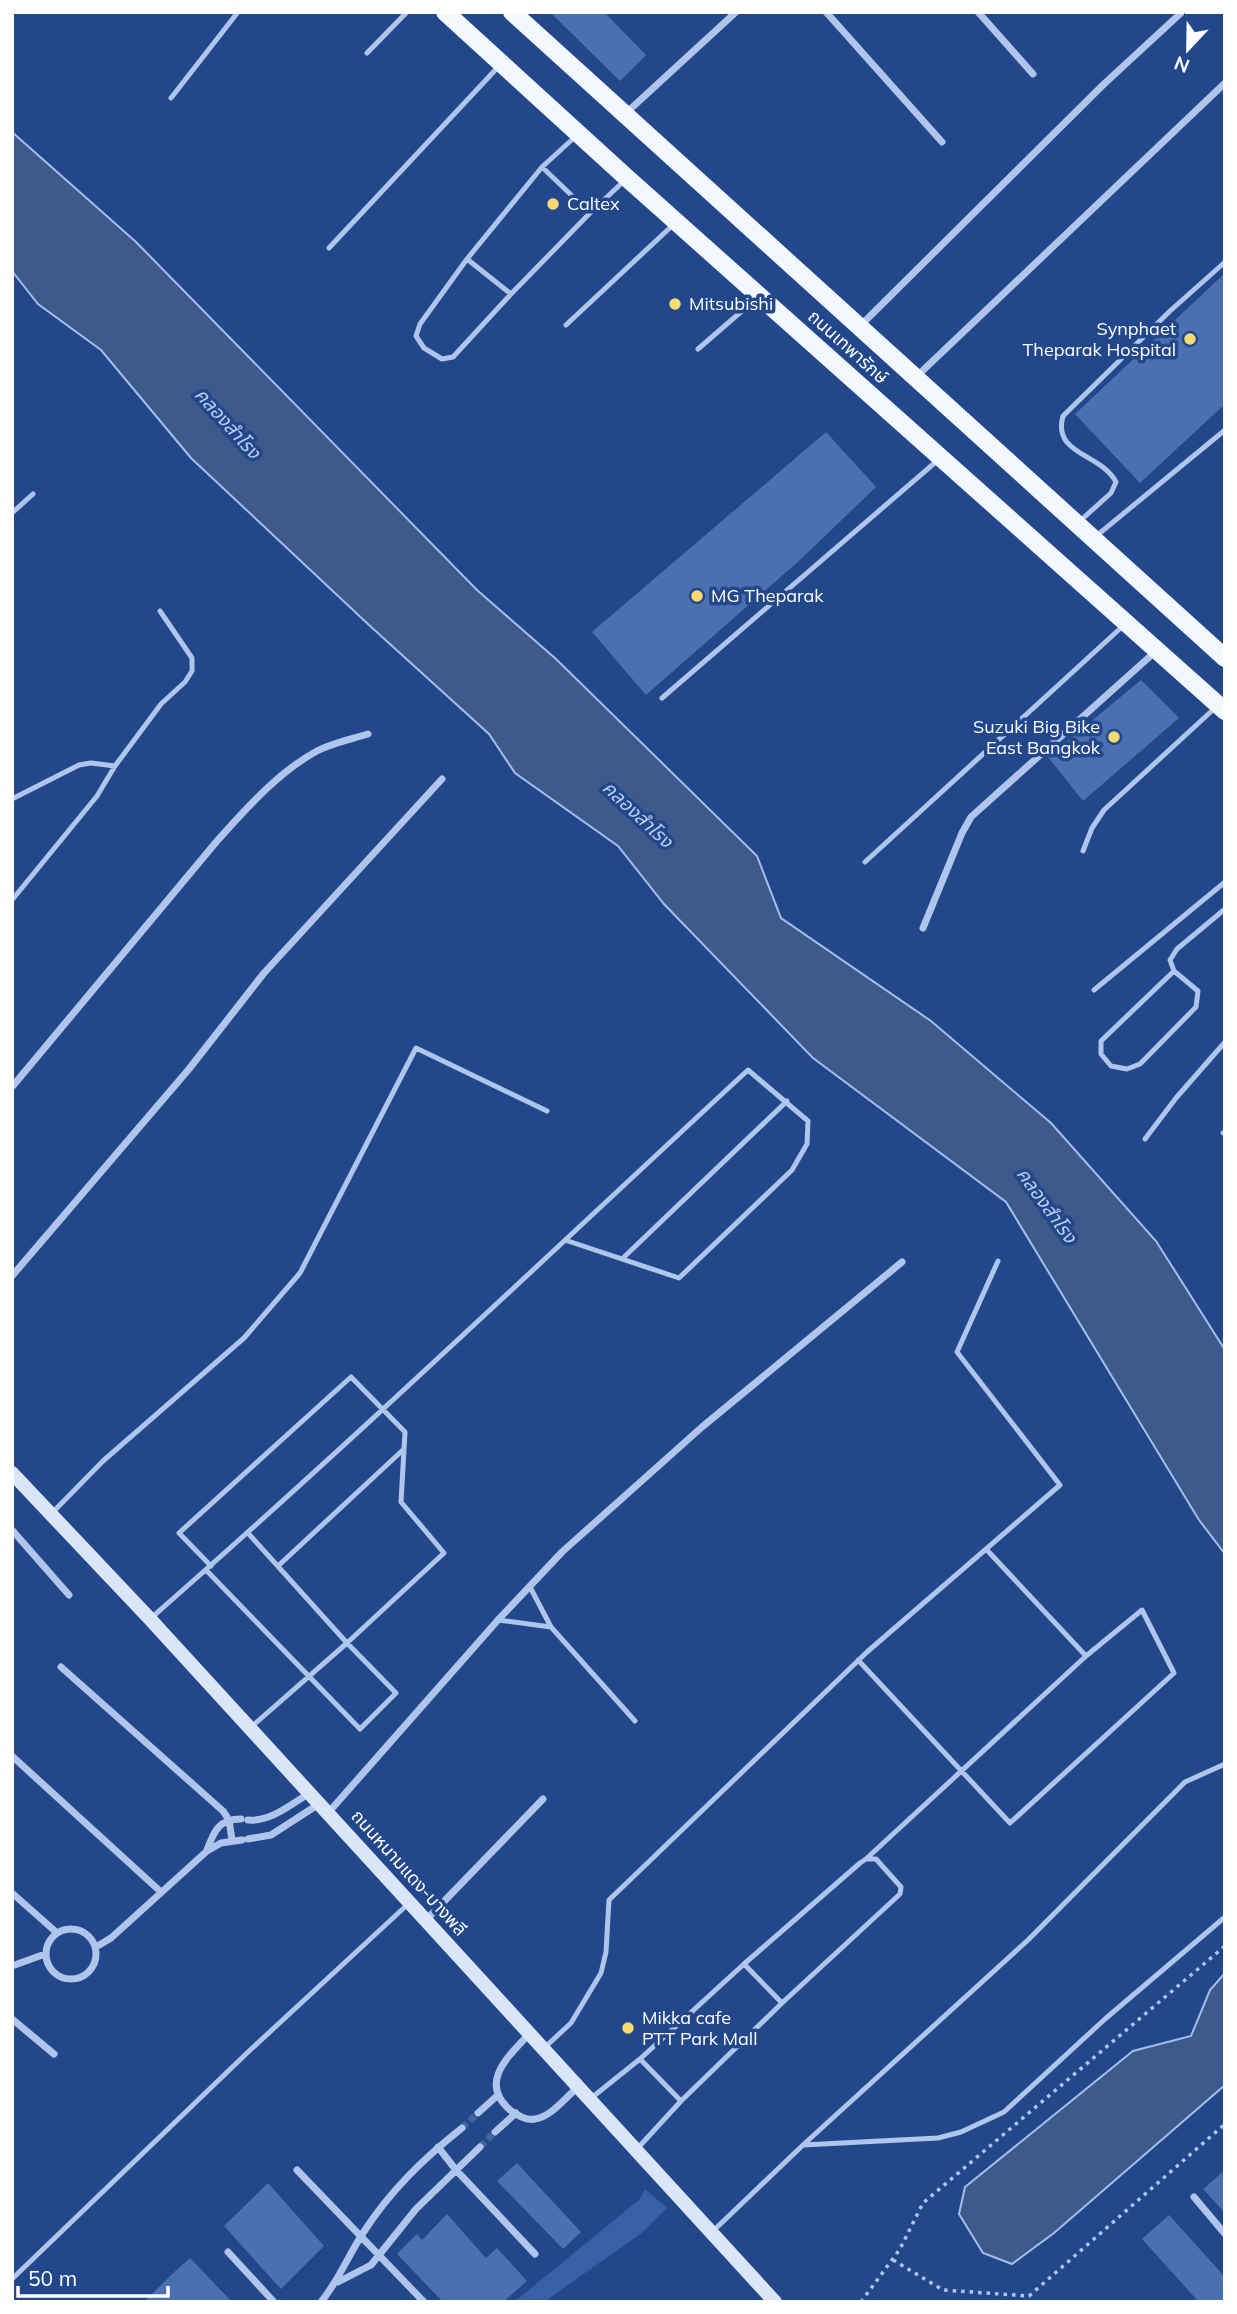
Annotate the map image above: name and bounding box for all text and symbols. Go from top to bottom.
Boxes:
north arrow [1153,14,1223,84]
text: N [1170,51,1193,79]
place label: Caltex [567,192,620,215]
marker: Caltex [545,196,561,212]
place label: Mitsubishi [689,292,773,315]
marker: Mitsubishi [667,296,683,312]
street label: ถนนเทพารักษ์ [803,305,893,389]
place label: Synphaet Theparak Hospital [1023,317,1176,361]
marker: Synphaet Theparak Hospital [1182,331,1198,347]
water label: คลองสำโรง [190,383,267,464]
place label: MG Theparak [711,584,824,607]
marker: MG Theparak [689,588,705,604]
place label: Suzuki Big Bike East Bangkok [973,715,1101,759]
marker: Suzuki Big Bike East Bangkok [1106,729,1122,745]
water label: คลองสำโรง [598,775,679,853]
water label: คลองสำโรง [1012,1163,1083,1248]
street label: ถนนหนามแดง-บางพลี [347,1805,472,1941]
place label: Mikka cafe PTT Park Mall [642,2006,757,2050]
marker: Mikka cafe PTT Park Mall [620,2020,636,2036]
scale bar [18,2254,168,2298]
text: 50 m [28,2265,77,2291]

